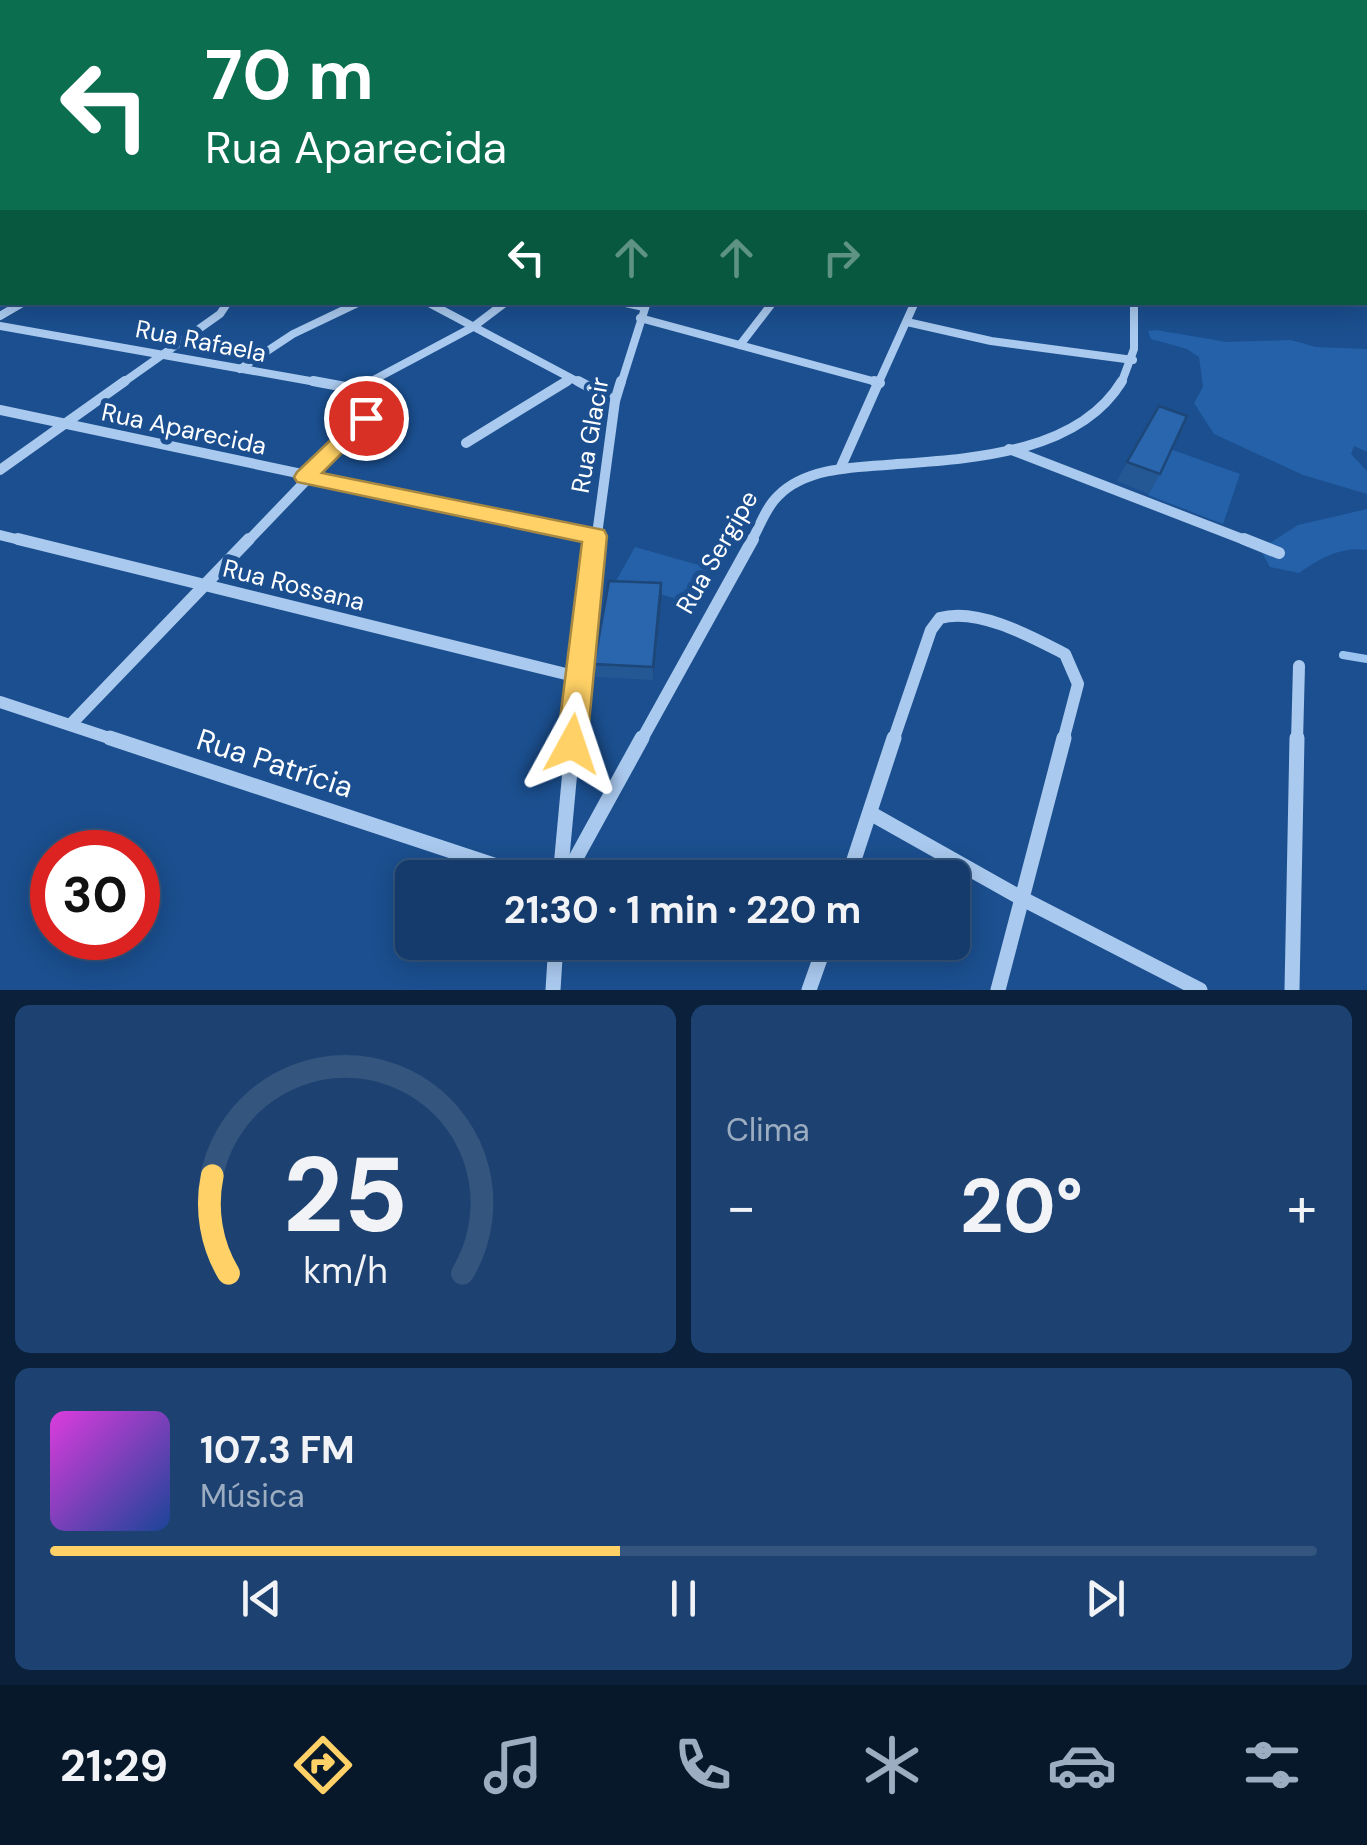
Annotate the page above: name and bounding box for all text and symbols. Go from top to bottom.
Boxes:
text: 70 m [205,30,374,121]
icon: left [40,40,170,170]
text: Rua Aparecida [205,118,507,177]
icon: left [499,230,554,285]
icon: ahead [604,230,659,285]
icon: ahead [709,230,764,285]
icon: right [814,230,869,285]
street label: Rua Rafaela [133,312,269,370]
street label: Rua Glacir [564,374,616,496]
pin [324,376,409,461]
icon: arrive [339,391,394,446]
street label: Rua Aparecida [98,395,270,463]
street label: Rua Sergipe [668,484,766,620]
street label: Rua Rossana [220,551,368,619]
position arrow [520,692,624,796]
street label: Rua Patrícia [192,719,358,807]
speed limit sign: 30 [30,830,160,960]
text: 21:30 · 1 min · 220 m [504,885,861,935]
text: Clima [726,1109,810,1151]
text: 25 [283,1128,408,1263]
text: 20° [960,1158,1083,1255]
text: − [726,1171,756,1243]
text: + [1287,1171,1317,1243]
text: km/h [303,1248,388,1294]
text: 107.3 FM [200,1425,355,1475]
text: Música [200,1475,305,1517]
icon: previous [234,1571,289,1626]
icon: pause [656,1571,711,1626]
icon: next [1078,1571,1133,1626]
icon: directions [288,1730,358,1800]
icon: music [478,1730,548,1800]
icon: phone [668,1730,738,1800]
icon: climate [857,1730,927,1800]
icon: car [1047,1730,1117,1800]
icon: filters [1237,1730,1307,1800]
text: 21:29 [60,1736,168,1795]

